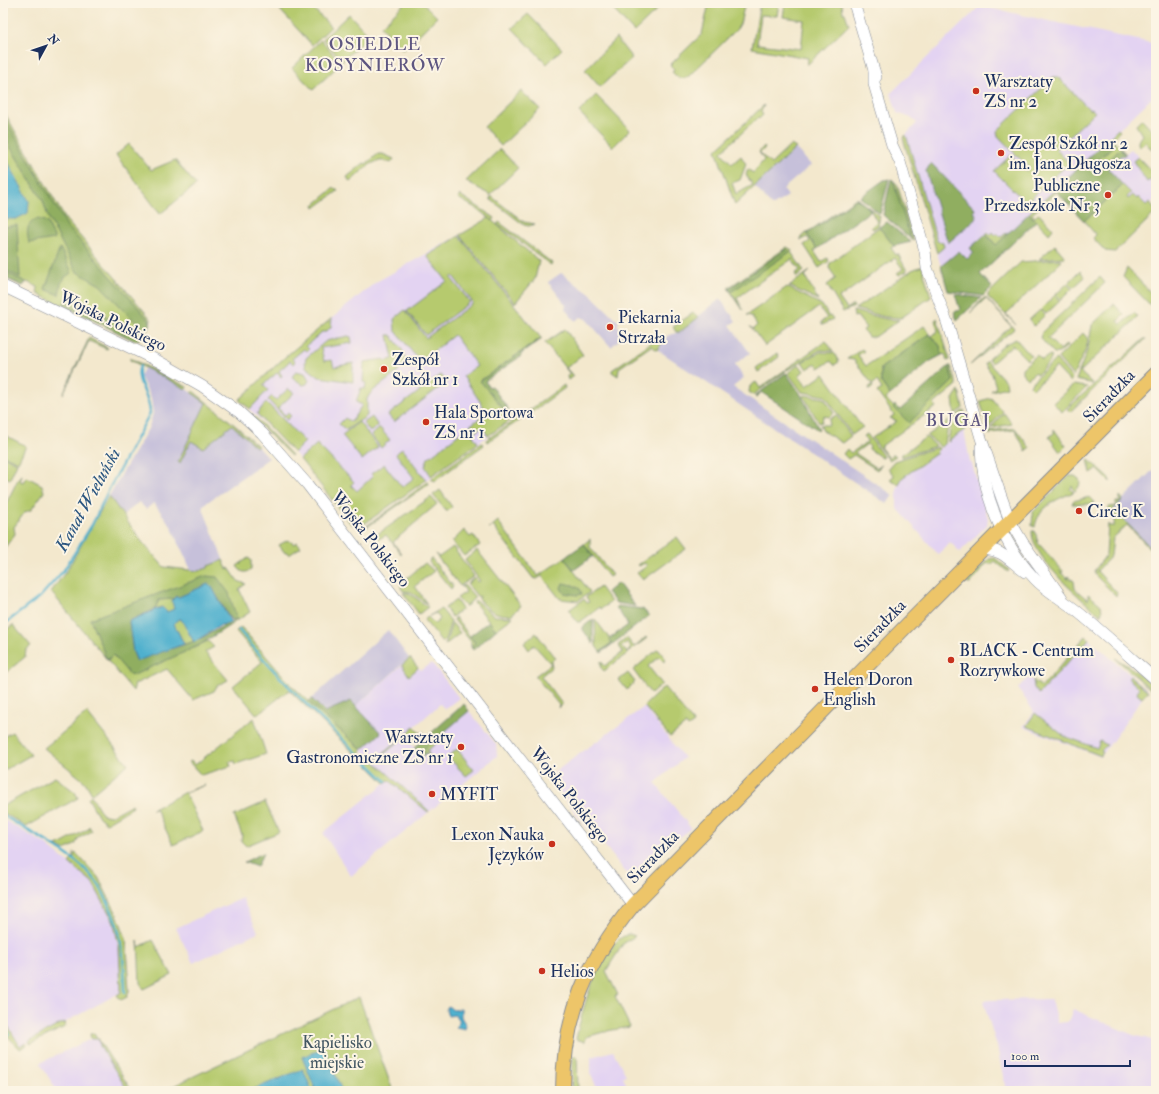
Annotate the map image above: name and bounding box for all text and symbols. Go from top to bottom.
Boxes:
north arrow [26,26,66,66]
text: N [44,31,62,49]
district label: OSIEDLE KOSYNIERÓW [305,33,445,77]
place label: Warsztaty ZS nr 2 [983,71,1053,112]
marker: Warsztaty ZS nr 2 [971,86,981,96]
place label: Zespół Szkół nr 2 im. Jana Długosza [1009,133,1132,175]
marker: Zespół Szkół nr 2 im. Jana Długosza [996,148,1006,158]
place label: Publiczne Przedszkole Nr 3 [984,175,1100,216]
marker: Publiczne Przedszkole Nr 3 [1103,190,1113,200]
street label: Wojska Polskiego [55,286,170,356]
place label: Piekarnia Strzała [618,307,682,348]
marker: Piekarnia Strzała [605,322,615,332]
place label: Zespół Szkół nr 1 [392,349,458,390]
marker: Zespół Szkół nr 1 [379,364,389,374]
street label: Sieradzka [1079,364,1140,427]
place label: Hala Sportowa ZS nr 1 [434,402,534,443]
district label: BUGAJ [925,409,991,432]
marker: Hala Sportowa ZS nr 1 [421,417,431,427]
water label: Kanał Wieluński [50,444,126,557]
street label: Wojska Polskiego [326,486,415,591]
place label: Circle K [1087,501,1145,522]
marker: Circle K [1074,506,1084,516]
street label: Sieradzka [850,594,911,657]
place label: BLACK - Centrum Rozrywkowe [959,640,1094,682]
marker: BLACK - Centrum Rozrywkowe [946,655,956,665]
place label: Helen Doron English [823,669,913,710]
marker: Helen Doron English [810,684,820,694]
place label: Warsztaty Gastronomiczne ZS nr 1 [286,727,454,768]
marker: Warsztaty Gastronomiczne ZS nr 1 [456,742,466,752]
street label: Wojska Polskiego [525,742,614,847]
place label: MYFIT [440,784,499,805]
marker: MYFIT [427,789,437,799]
place label: Lexon Nauka Języków [451,824,545,866]
street label: Sieradzka [623,825,684,888]
marker: Lexon Nauka Języków [547,839,557,849]
place label: Helios [550,961,594,982]
marker: Helios [537,966,547,976]
park label: Kąpielisko miejskie [302,1032,372,1073]
scale bar [1005,1042,1130,1068]
text: 100 m [1011,1049,1040,1064]

